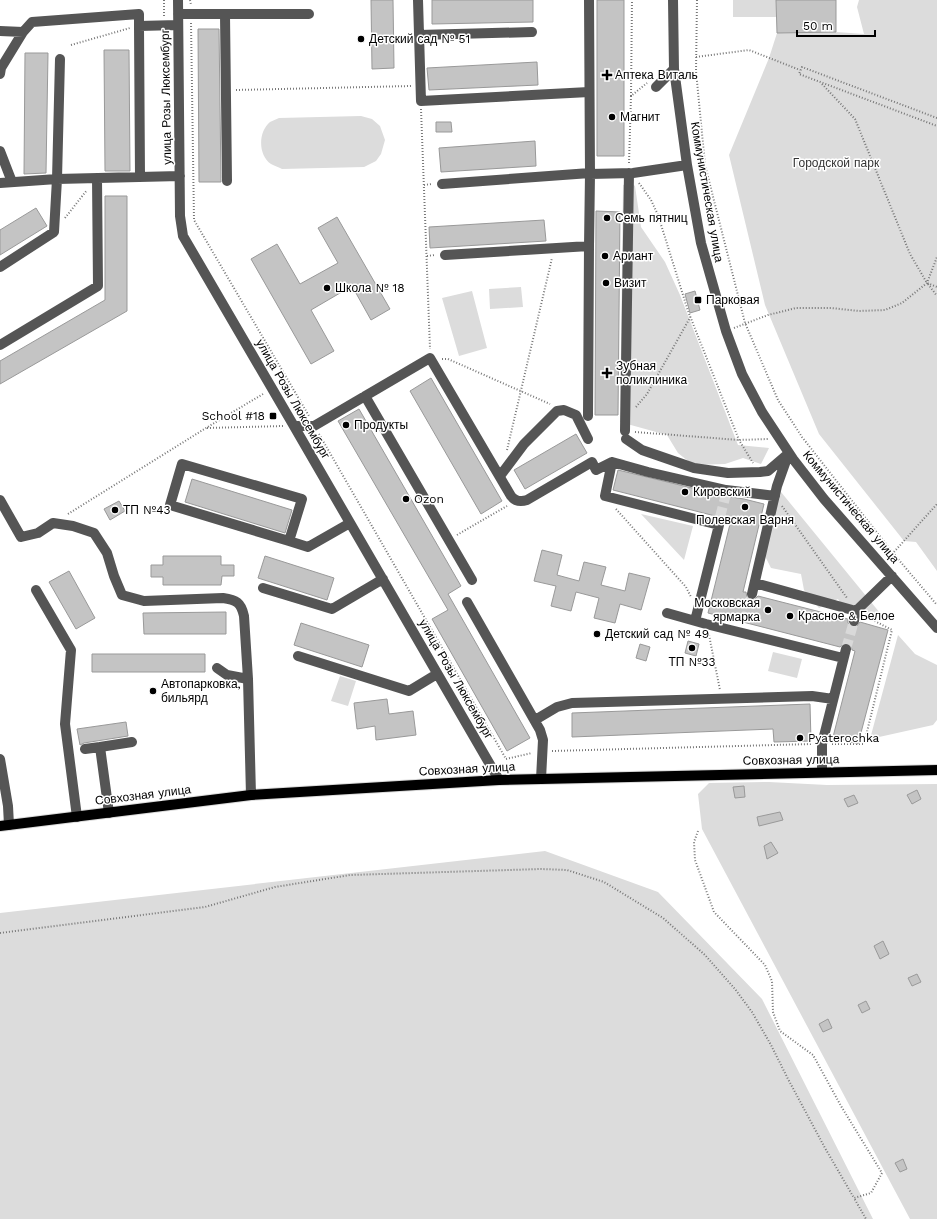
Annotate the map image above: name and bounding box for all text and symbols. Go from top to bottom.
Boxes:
scale bar [797,12,875,38]
text: 50 m [803,19,833,33]
street label: улица Розы Люксембург [158,28,174,165]
place label: Детский сад № 51 [369,32,470,46]
marker: Детский сад № 51 [356,34,366,44]
place label: Аптека Виталь [615,68,698,82]
marker: Аптека Виталь [602,70,612,80]
place label: Магнит [620,110,661,124]
marker: Магнит [607,112,617,122]
street label: Коммунистическая улица [688,121,726,264]
park label: Городской парк [793,156,880,170]
place label: Семь пятниц [615,211,688,225]
marker: Семь пятниц [602,213,612,223]
place label: Ариант [613,249,654,263]
marker: Ариант [600,251,610,261]
place label: Визит [614,276,647,290]
marker: Визит [601,278,611,288]
place label: Школа № 18 [335,281,405,295]
marker: Школа № 18 [322,283,332,293]
place label: Парковая [706,293,759,307]
marker: Парковая [693,295,703,305]
street label: улица Розы Люксембург [253,337,333,462]
place label: Зубная поликлиника [616,359,688,387]
marker: Зубная поликлиника [601,367,613,379]
place label: School #18 [202,409,265,423]
marker: School #18 [268,411,278,421]
place label: Продукты [354,418,408,432]
marker: Продукты [341,420,351,430]
street label: Коммунистическая улица [800,448,902,566]
place label: Кировский [693,485,751,499]
marker: Кировский [680,487,690,497]
place label: Ozon [414,492,444,506]
marker: Ozon [401,494,411,504]
marker: Полевская Варня [740,502,750,512]
place label: ТП №43 [123,503,171,517]
marker: ТП №43 [110,505,120,515]
place label: Полевская Варня [696,513,794,527]
place label: Московская ярмарка [694,596,760,624]
marker: Московская ярмарка [763,605,773,615]
place label: Красное & Белое [798,609,895,623]
marker: Красное & Белое [785,611,795,621]
street label: улица Розы Люксембург [416,617,496,742]
place label: Детский сад № 49 [605,627,709,641]
marker: Детский сад № 49 [592,629,602,639]
marker: ТП №33 [687,643,697,653]
place label: ТП №33 [668,655,716,669]
place label: Автопарковка, бильярд [161,677,241,705]
marker: Автопарковка, бильярд [148,686,158,696]
place label: Pyaterochka [808,731,880,745]
marker: Pyaterochka [795,733,805,743]
street label: Совхозная улица [743,752,840,768]
street label: Совхозная улица [418,759,516,779]
street label: Совхозная улица [94,782,192,808]

